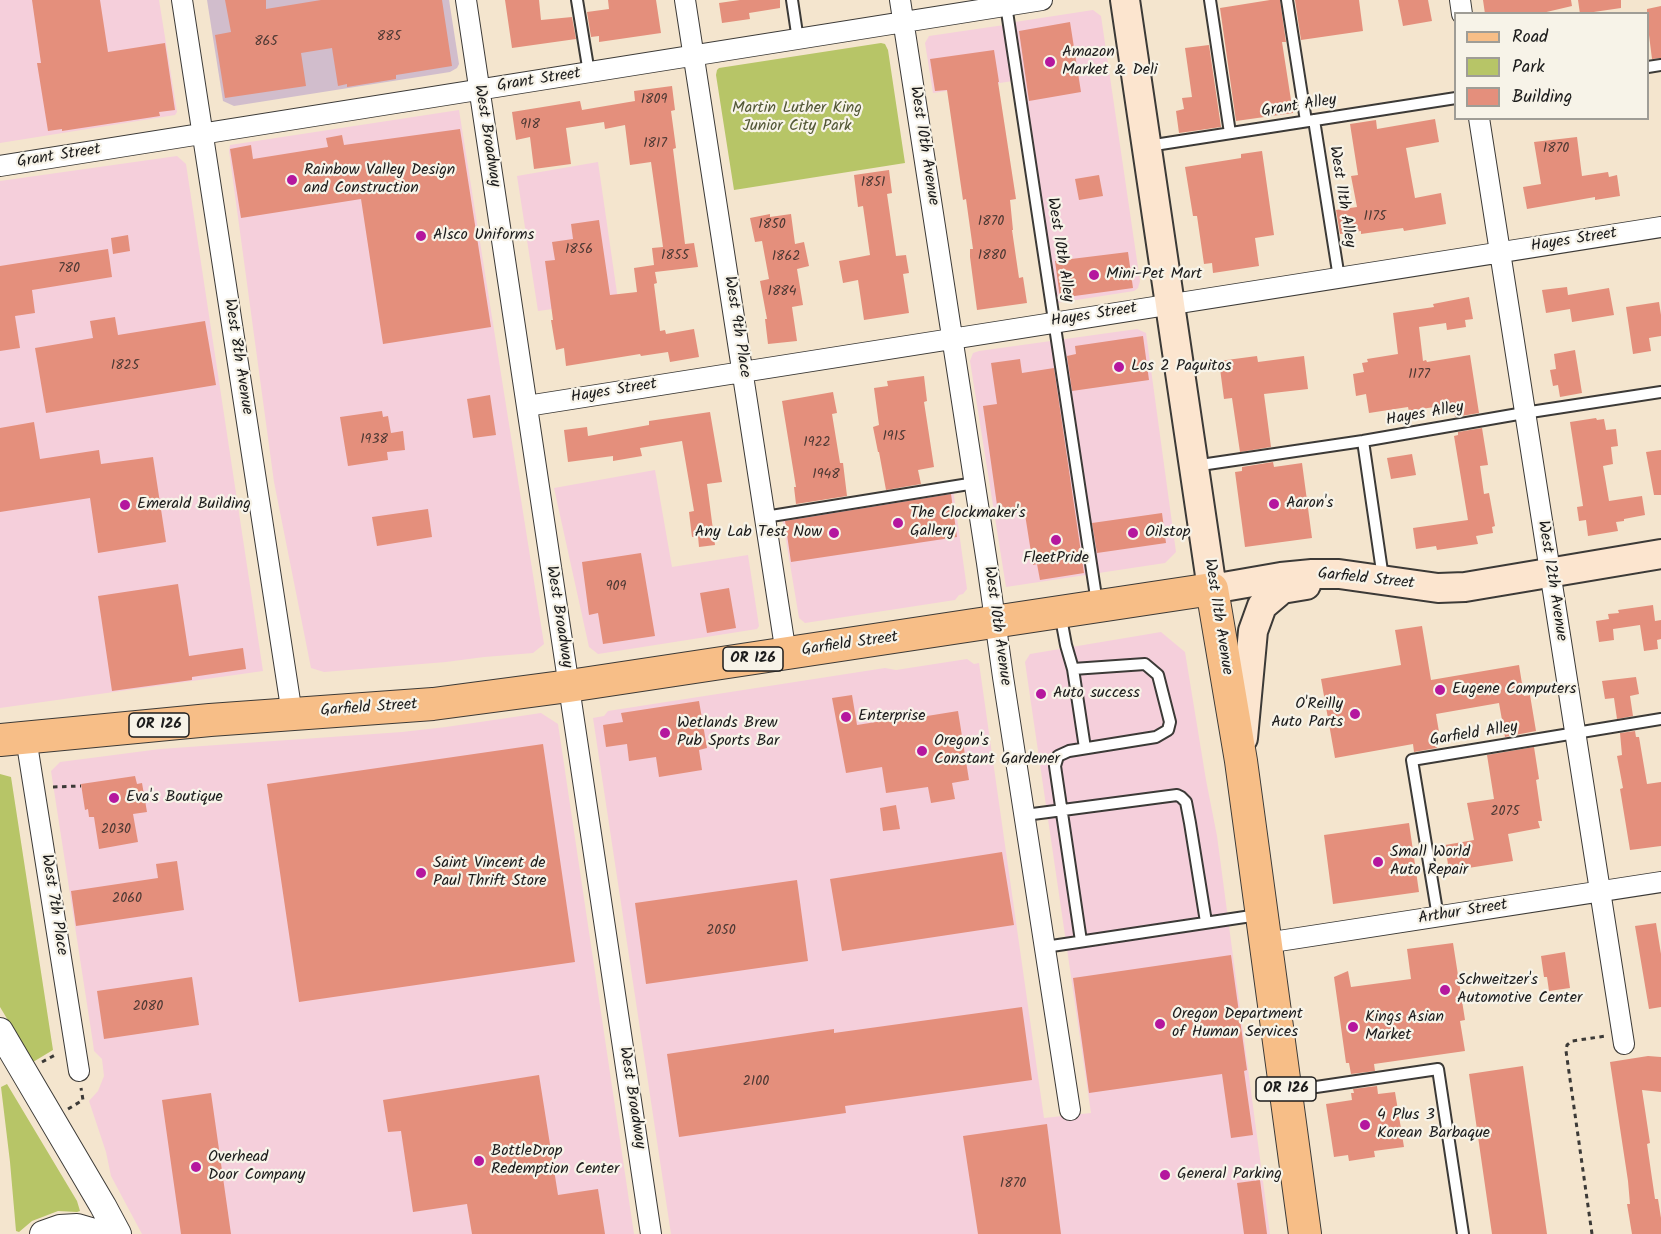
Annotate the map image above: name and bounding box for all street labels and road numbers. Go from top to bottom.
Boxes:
street label: Grant Street [496,65,582,97]
street label: West Broadway [468,84,504,188]
street label: West 10th Avenue [904,85,942,207]
street label: Grant Alley [1260,92,1338,122]
street label: Grant Street [16,141,102,173]
street label: West 11th Alley [1323,145,1359,249]
street label: West 10th Alley [1041,196,1077,304]
street label: Hayes Street [1530,225,1618,257]
street label: West 9th Place [718,275,754,379]
street label: West 8th Avenue [218,298,256,416]
street label: Hayes Street [1050,300,1138,332]
street label: Hayes Street [570,376,658,408]
street label: Hayes Alley [1385,399,1465,431]
street label: West 12th Avenue [1532,519,1570,643]
street label: West 11th Avenue [1198,557,1236,677]
street label: West Broadway [540,565,576,669]
street label: West 10th Avenue [978,565,1014,687]
street label: Garfield Street [1317,565,1415,595]
street label: Garfield Street [801,629,899,661]
road number: OR 126 [723,647,783,671]
street label: Garfield Street [320,696,418,722]
road number: OR 126 [129,713,189,737]
street label: Garfield Alley [1429,719,1519,751]
street label: West 7th Place [36,853,70,957]
street label: Arthur Street [1417,896,1509,930]
street label: West Broadway [613,1046,649,1150]
road number: OR 126 [1256,1077,1316,1101]

